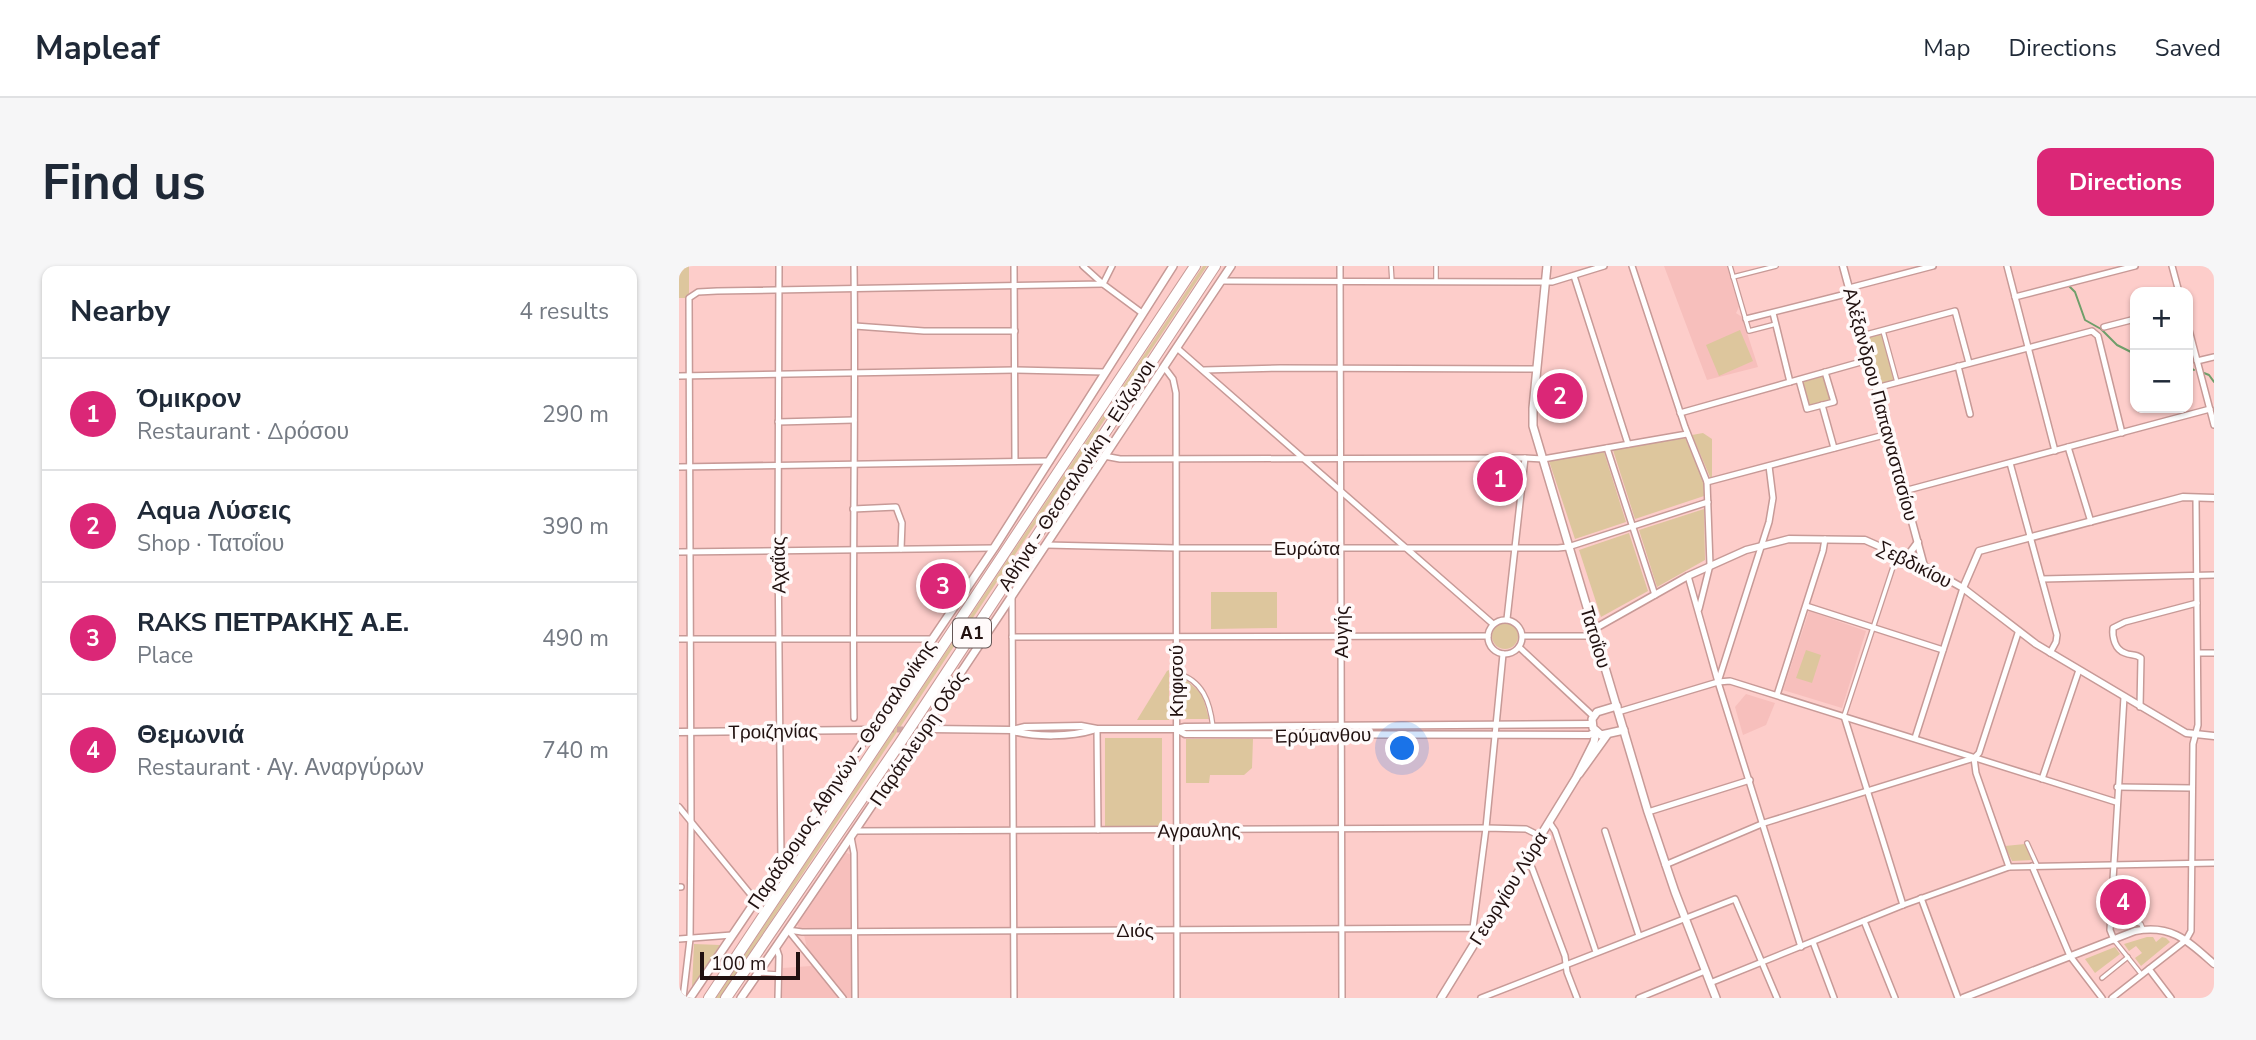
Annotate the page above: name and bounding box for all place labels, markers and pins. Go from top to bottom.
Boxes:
pin: 2 [1537,370,1583,422]
pin: 1 [1477,453,1523,505]
pin: 3 [920,560,966,612]
pin: 4 [2100,876,2146,928]

